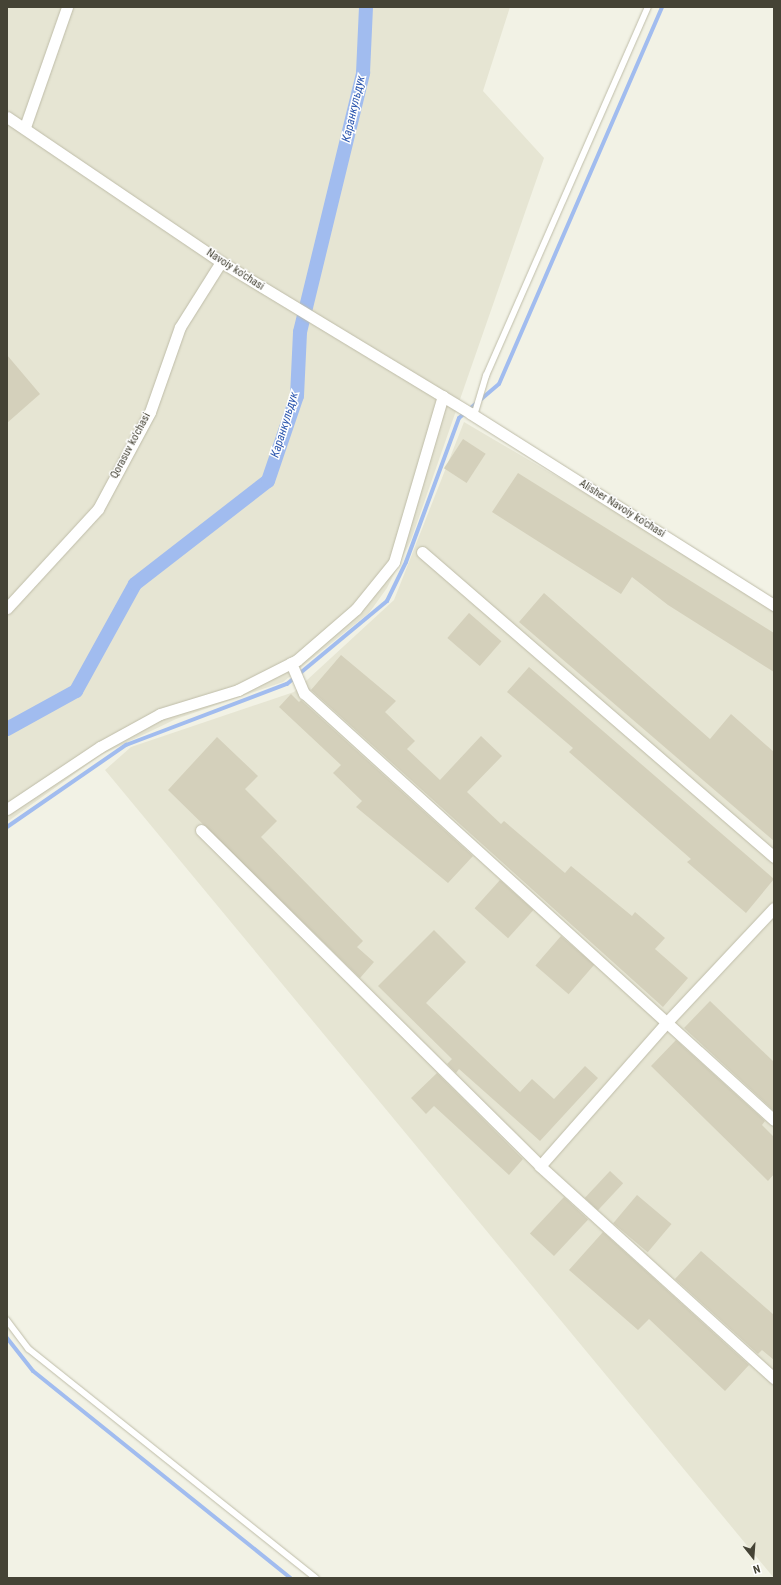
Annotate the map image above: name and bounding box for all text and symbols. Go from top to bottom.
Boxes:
water label: Каранкульдук [339,74,369,144]
street label: Navoiy ko'chasi [204,246,266,294]
water label: Каранкульдук [268,391,302,459]
street label: Qorasuv ko'chasi [108,411,154,481]
street label: Alisher Navoiy ko'chasi [576,477,668,541]
north arrow [733,1537,773,1577]
text: N [752,1562,762,1576]

